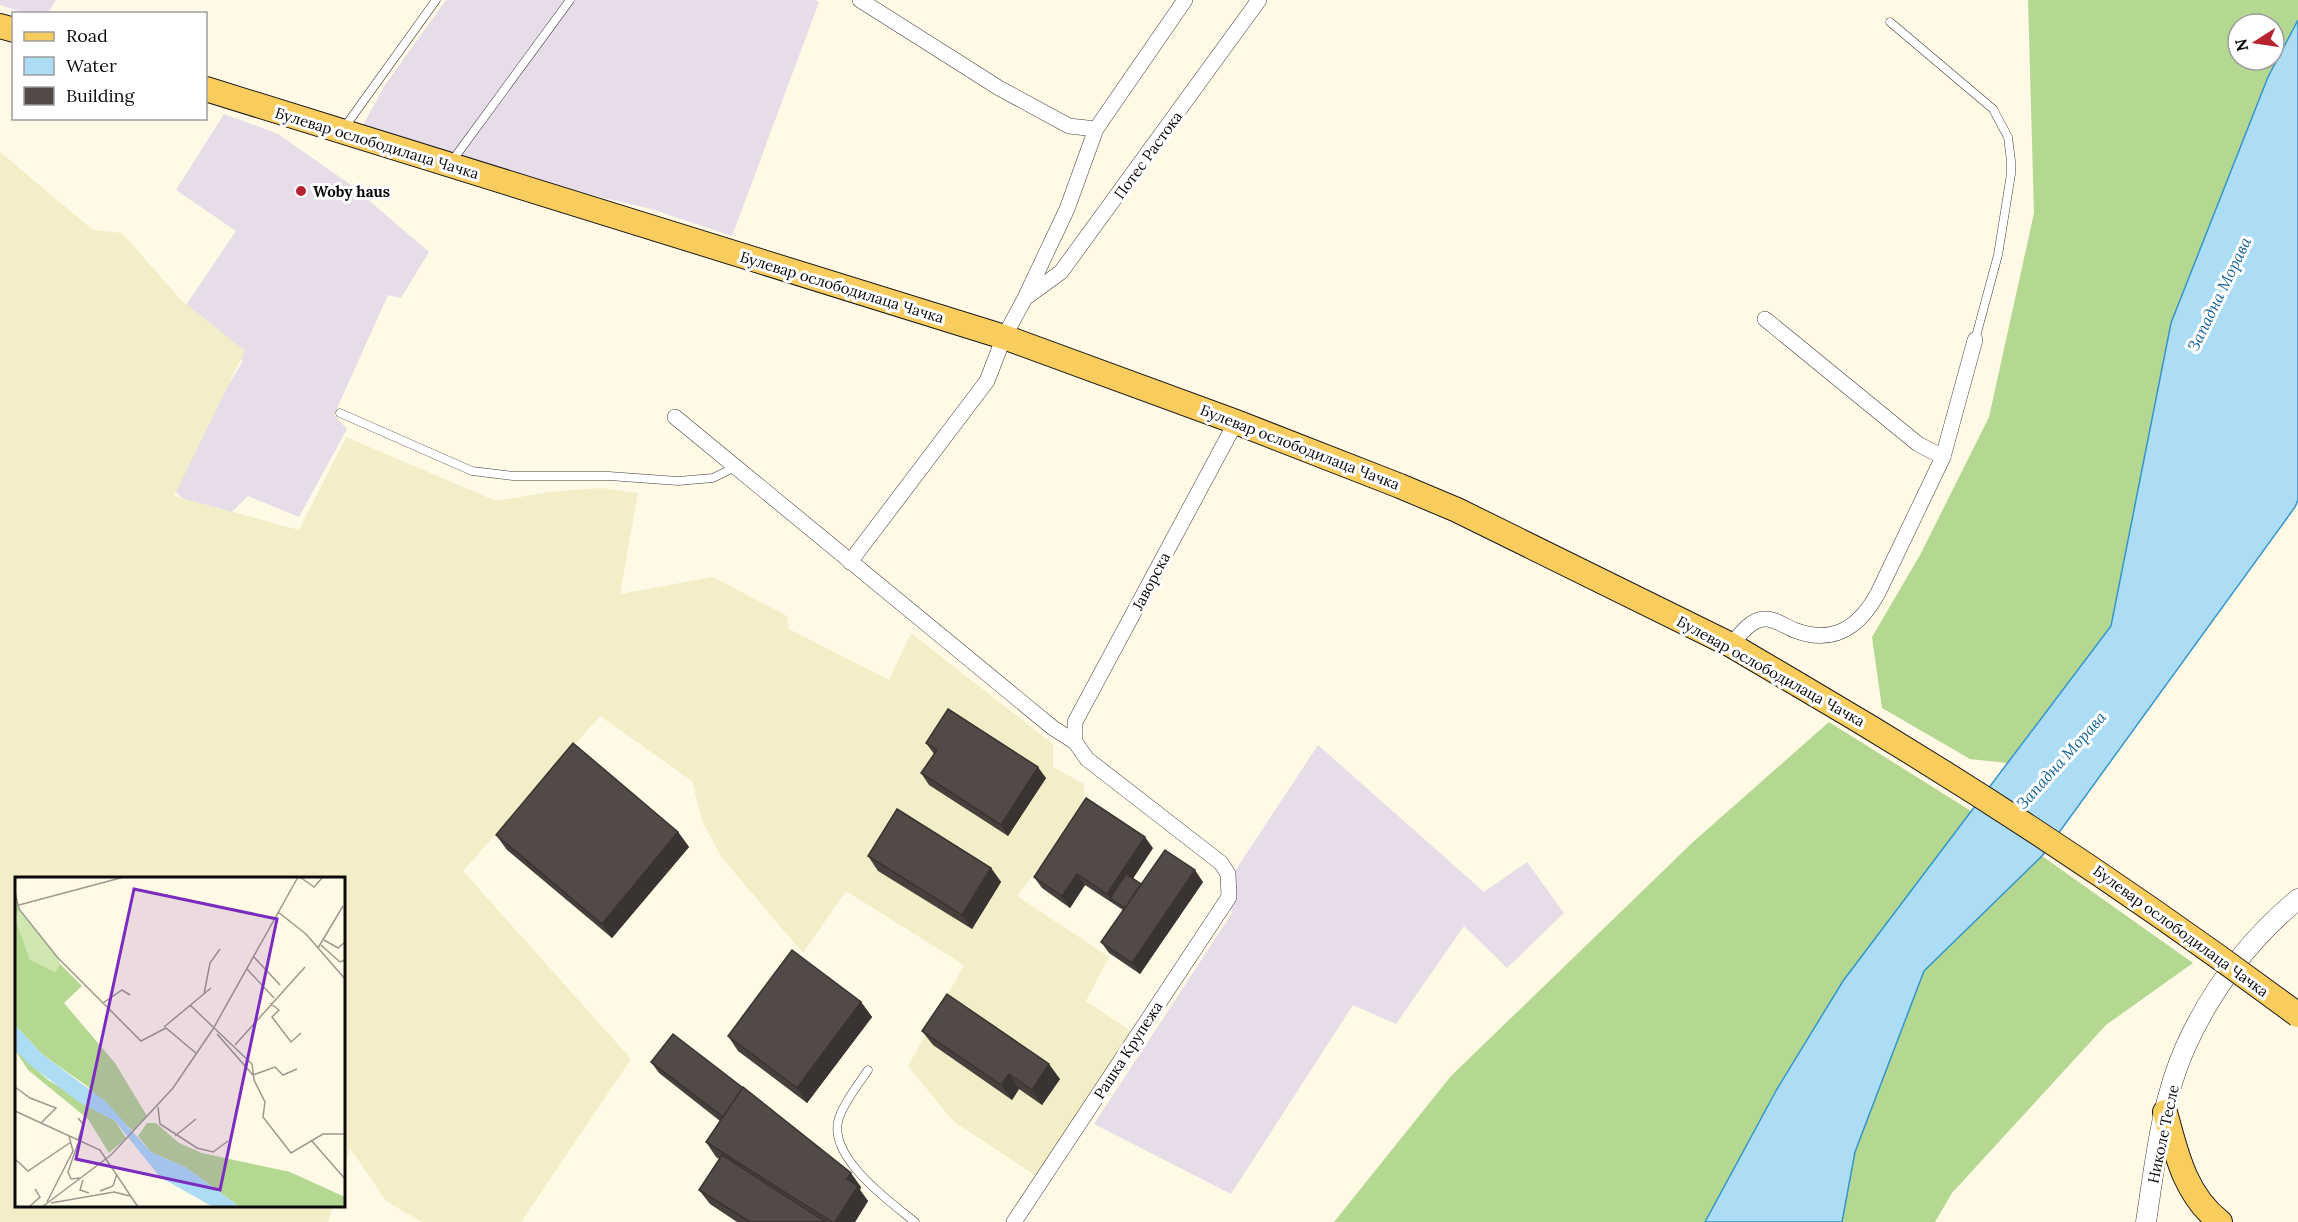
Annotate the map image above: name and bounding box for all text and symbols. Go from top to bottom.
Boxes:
legend [12,12,207,120]
north arrow [2226,12,2286,72]
text: Road [66,24,108,47]
text: N [2230,37,2252,53]
text: Water [66,54,117,77]
text: Building [66,84,136,107]
street label: Булевар ослободилаца Чачка [273,103,481,183]
street label: Потес Растока [1110,107,1186,203]
place label: Woby haus [313,182,390,201]
marker: Woby haus [294,184,308,198]
water label: Западна Морава [2183,233,2255,354]
street label: Булевар ослободилаца Чачка [738,247,946,327]
street label: Булевар ослободилаца Чачка [1198,400,1403,494]
street label: Јаворска [1127,549,1174,614]
street label: Булевар ослободилаца Чачка [1674,611,1869,731]
water label: Западна Морава [2012,707,2110,813]
street label: Булевар ослободилаца Чачка [2090,861,2273,1001]
inset map [15,877,345,1207]
street label: Рашка Крупежа [1089,997,1167,1102]
street label: Николе Тесле [2143,1083,2183,1185]

